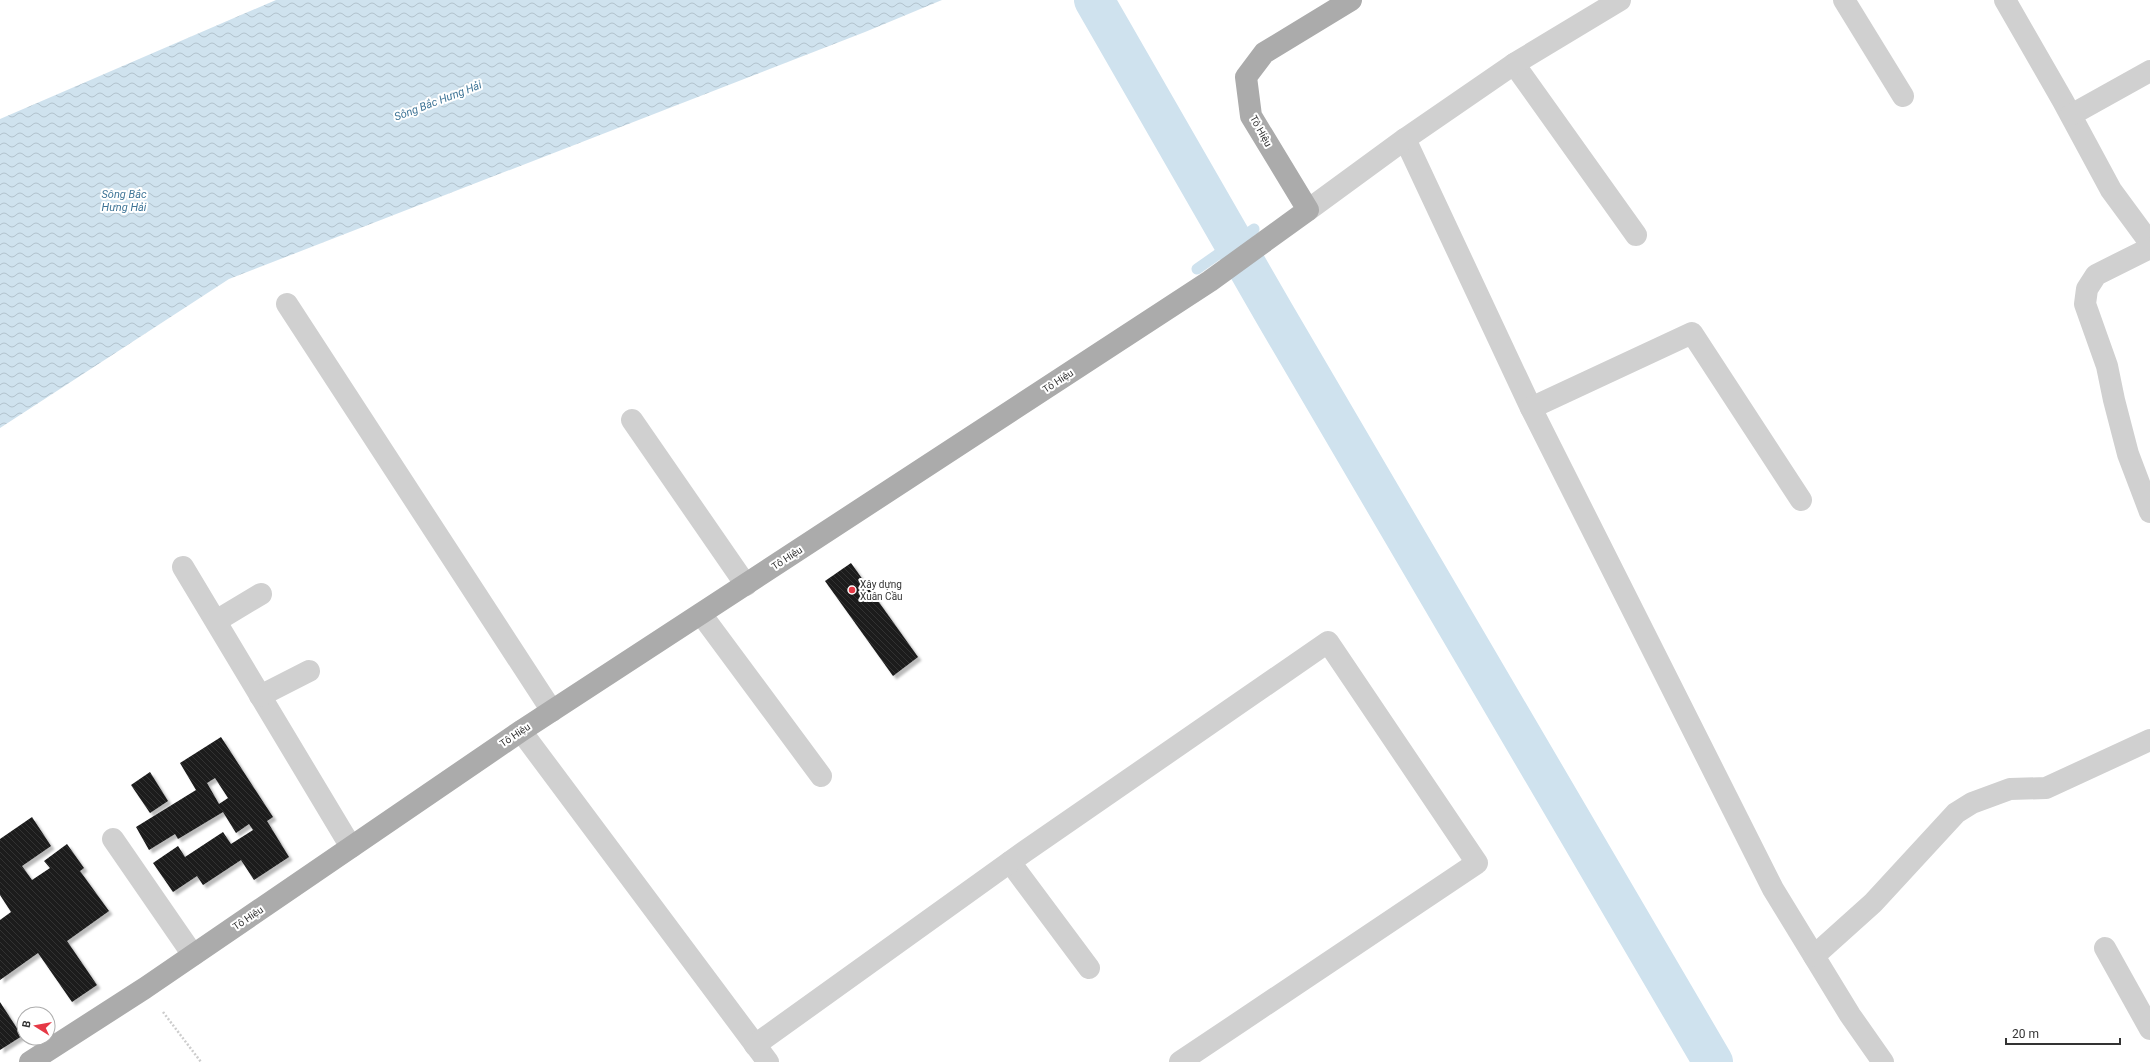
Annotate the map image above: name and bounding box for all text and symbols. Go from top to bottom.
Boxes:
water label: Sông Bắc Hưng Hải [392,78,484,124]
street label: Tô Hiệu [1247,113,1274,149]
water label: Sông Bắc Hưng Hải [101,188,147,214]
street label: Tô Hiệu [1041,367,1076,396]
street label: Tô Hiệu [770,544,805,573]
place label: Xây dựng Xuân Cầu [860,579,903,602]
marker: Xây dựng Xuân Cầu [847,585,857,595]
street label: Tô Hiệu [498,721,533,750]
street label: Tô Hiệu [231,904,266,933]
north arrow [16,1006,56,1046]
text: B [20,1019,34,1029]
scale bar [2006,1020,2120,1046]
text: 20 m [2012,1027,2039,1041]

